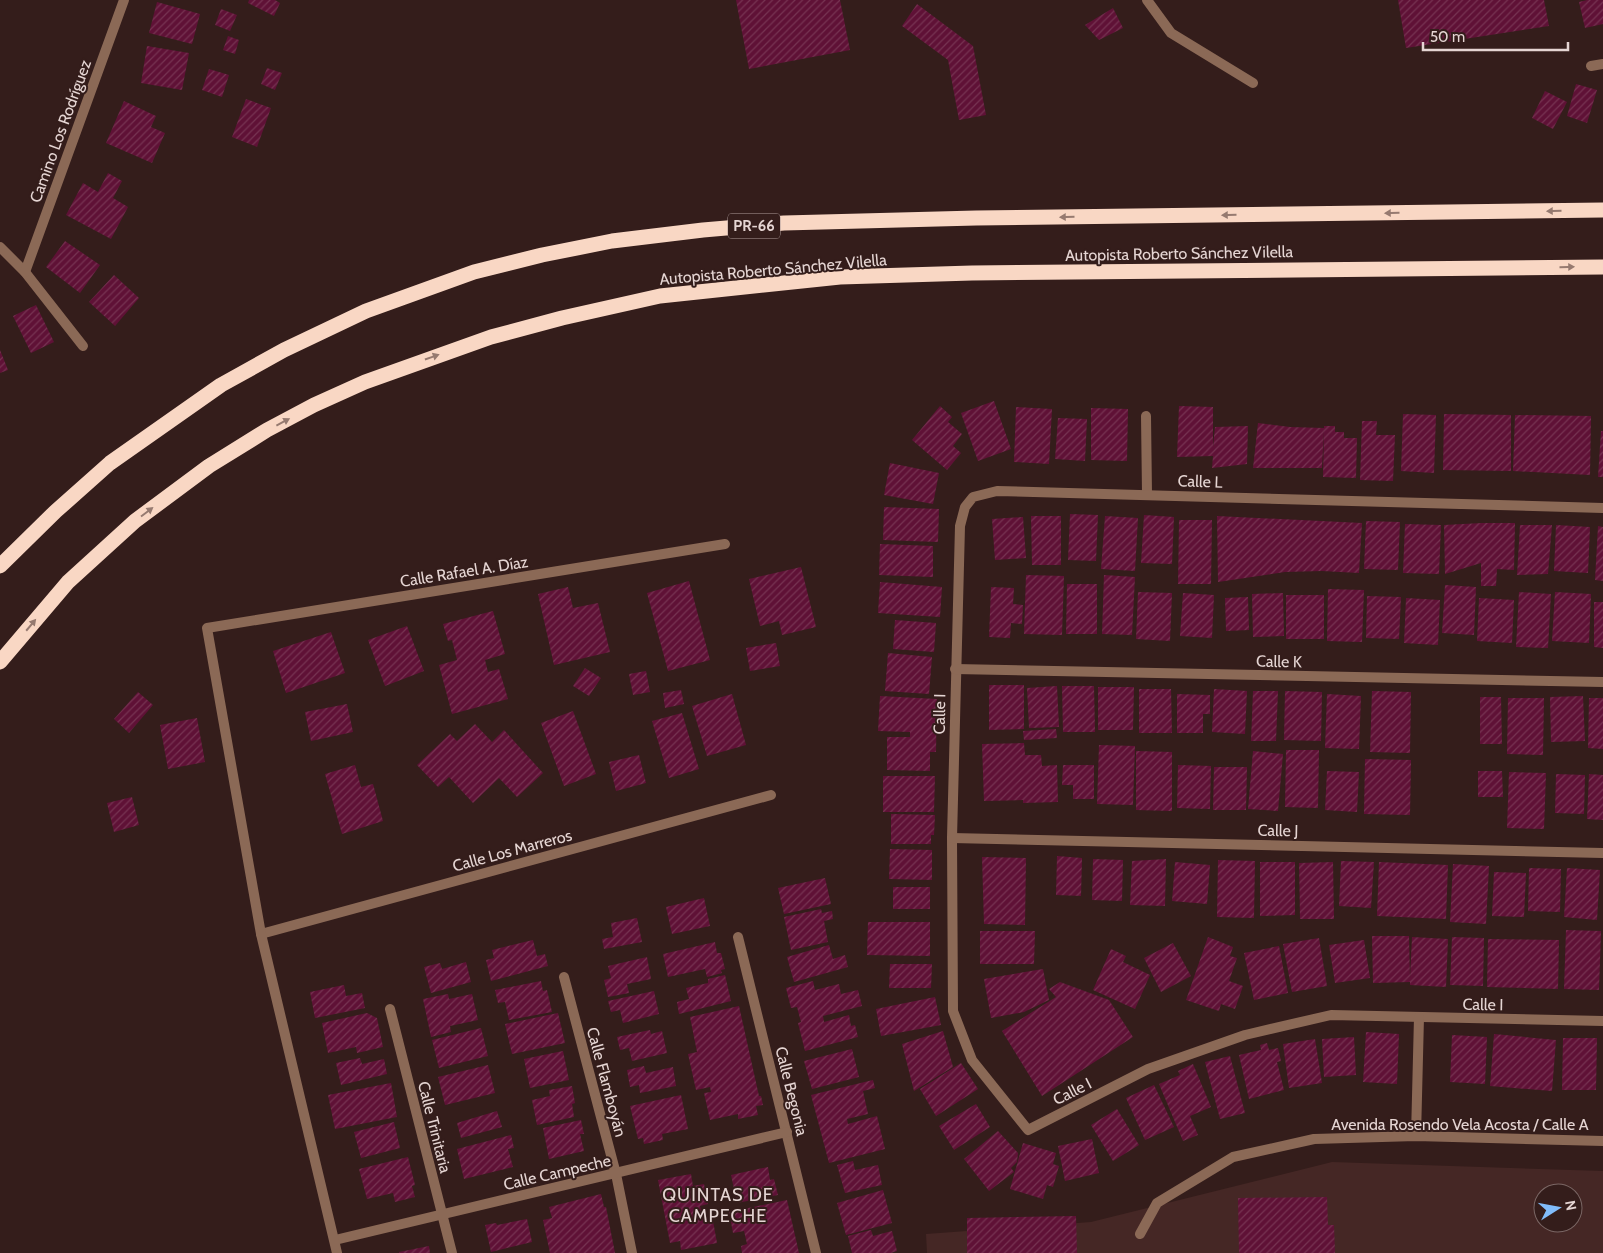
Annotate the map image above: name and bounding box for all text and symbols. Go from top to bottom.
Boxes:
scale bar [1423,20,1568,52]
text: 50 m [1430,28,1465,46]
street label: Camino Los Rodríguez [26,57,95,205]
one-way arrow [1546,207,1562,215]
one-way arrow [1384,209,1400,217]
one-way arrow [1221,211,1237,219]
one-way arrow [1059,213,1075,221]
road number: PR-66 [728,214,780,238]
street label: Autopista Roberto Sánchez Vilella [1065,242,1293,265]
street label: Autopista Roberto Sánchez Vilella [659,250,888,289]
one-way arrow [1559,263,1575,271]
one-way arrow [424,353,439,361]
one-way arrow [275,418,290,426]
street label: Calle L [1177,471,1223,492]
one-way arrow [141,507,154,517]
street label: Calle Rafael A. Díaz [399,552,530,591]
one-way arrow [26,618,37,631]
street label: Calle K [1256,652,1302,671]
street label: Calle I [930,693,949,735]
street label: Calle J [1257,821,1299,840]
street label: Calle Los Marreros [450,825,574,876]
street label: Calle I [1462,995,1504,1014]
street label: Calle Flamboyán [583,1025,630,1139]
street label: Calle Begonia [771,1045,812,1138]
street label: Calle I [1050,1074,1095,1109]
street label: Calle Trinitaria [414,1079,455,1175]
street label: Avenida Rosendo Vela Acosta / Calle A [1331,1115,1589,1134]
street label: Calle Campeche [502,1151,613,1194]
north arrow [1533,1183,1583,1233]
district label: QUINTAS DE CAMPECHE [662,1184,774,1227]
text: N [1561,1199,1581,1212]

